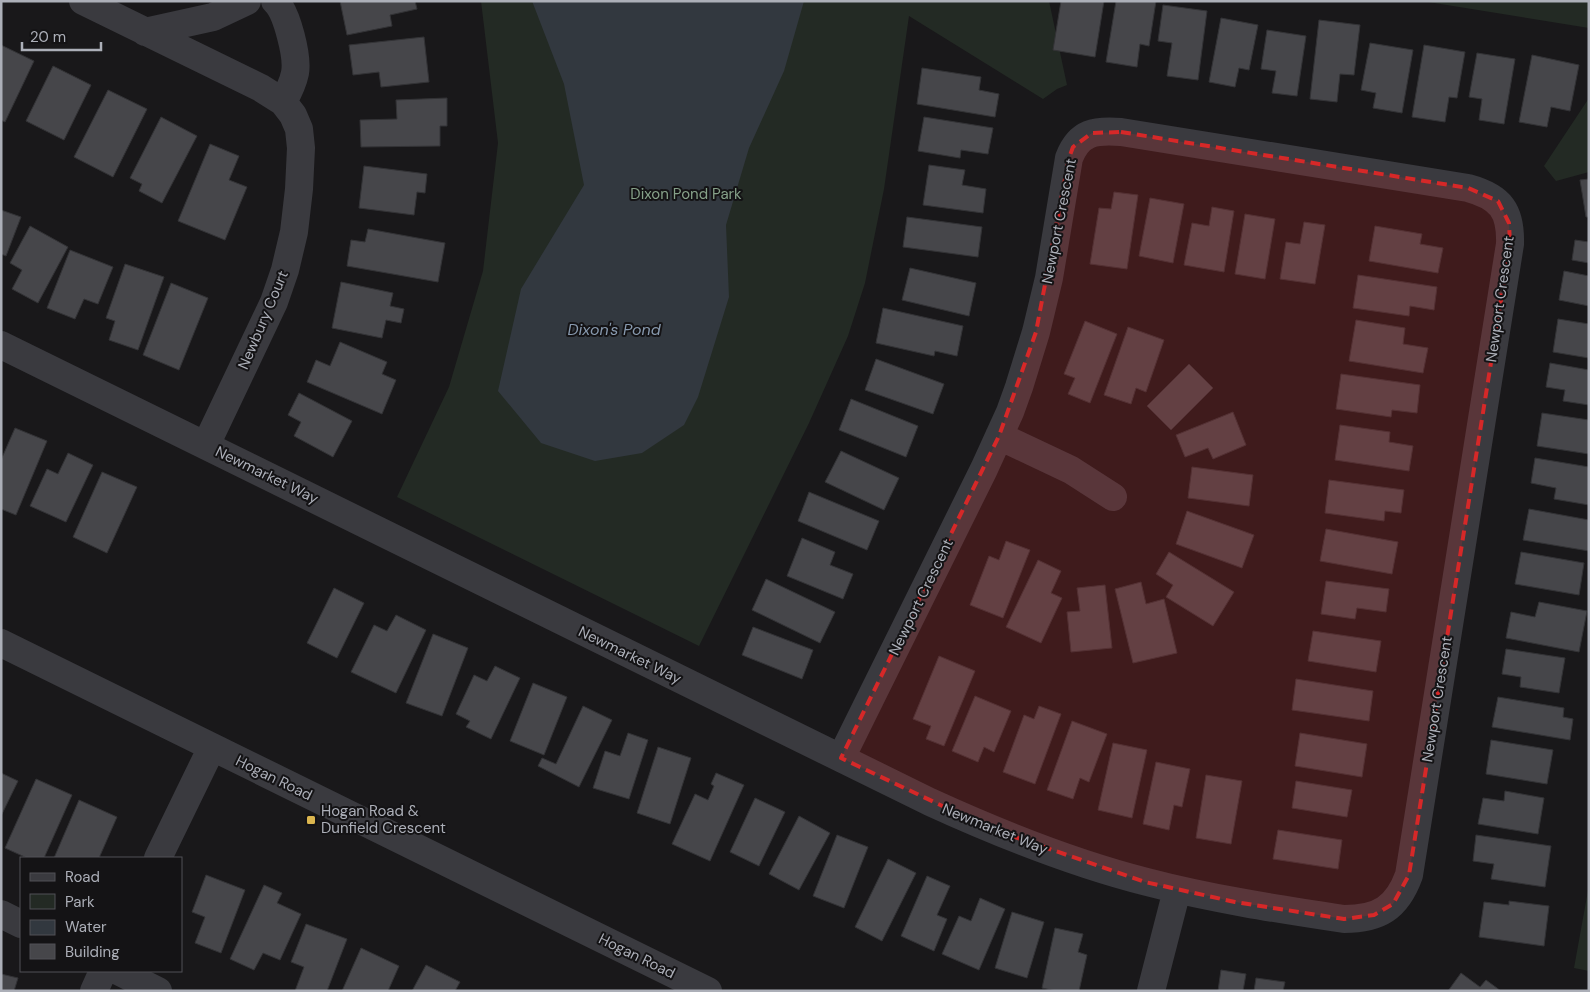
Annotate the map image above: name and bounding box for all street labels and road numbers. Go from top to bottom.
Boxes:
street label: Newport Crescent [1037,156,1081,285]
street label: Newport Crescent [1481,234,1519,363]
street label: Newbury Court [233,267,293,372]
street label: Newmarket Way [212,441,322,509]
street label: Newport Crescent [884,535,958,659]
street label: Newmarket Way [575,621,685,689]
street label: Newport Crescent [1417,634,1457,763]
street label: Hogan Road [232,751,316,805]
street label: Newmarket Way [939,799,1051,860]
street label: Hogan Road [595,929,679,983]

